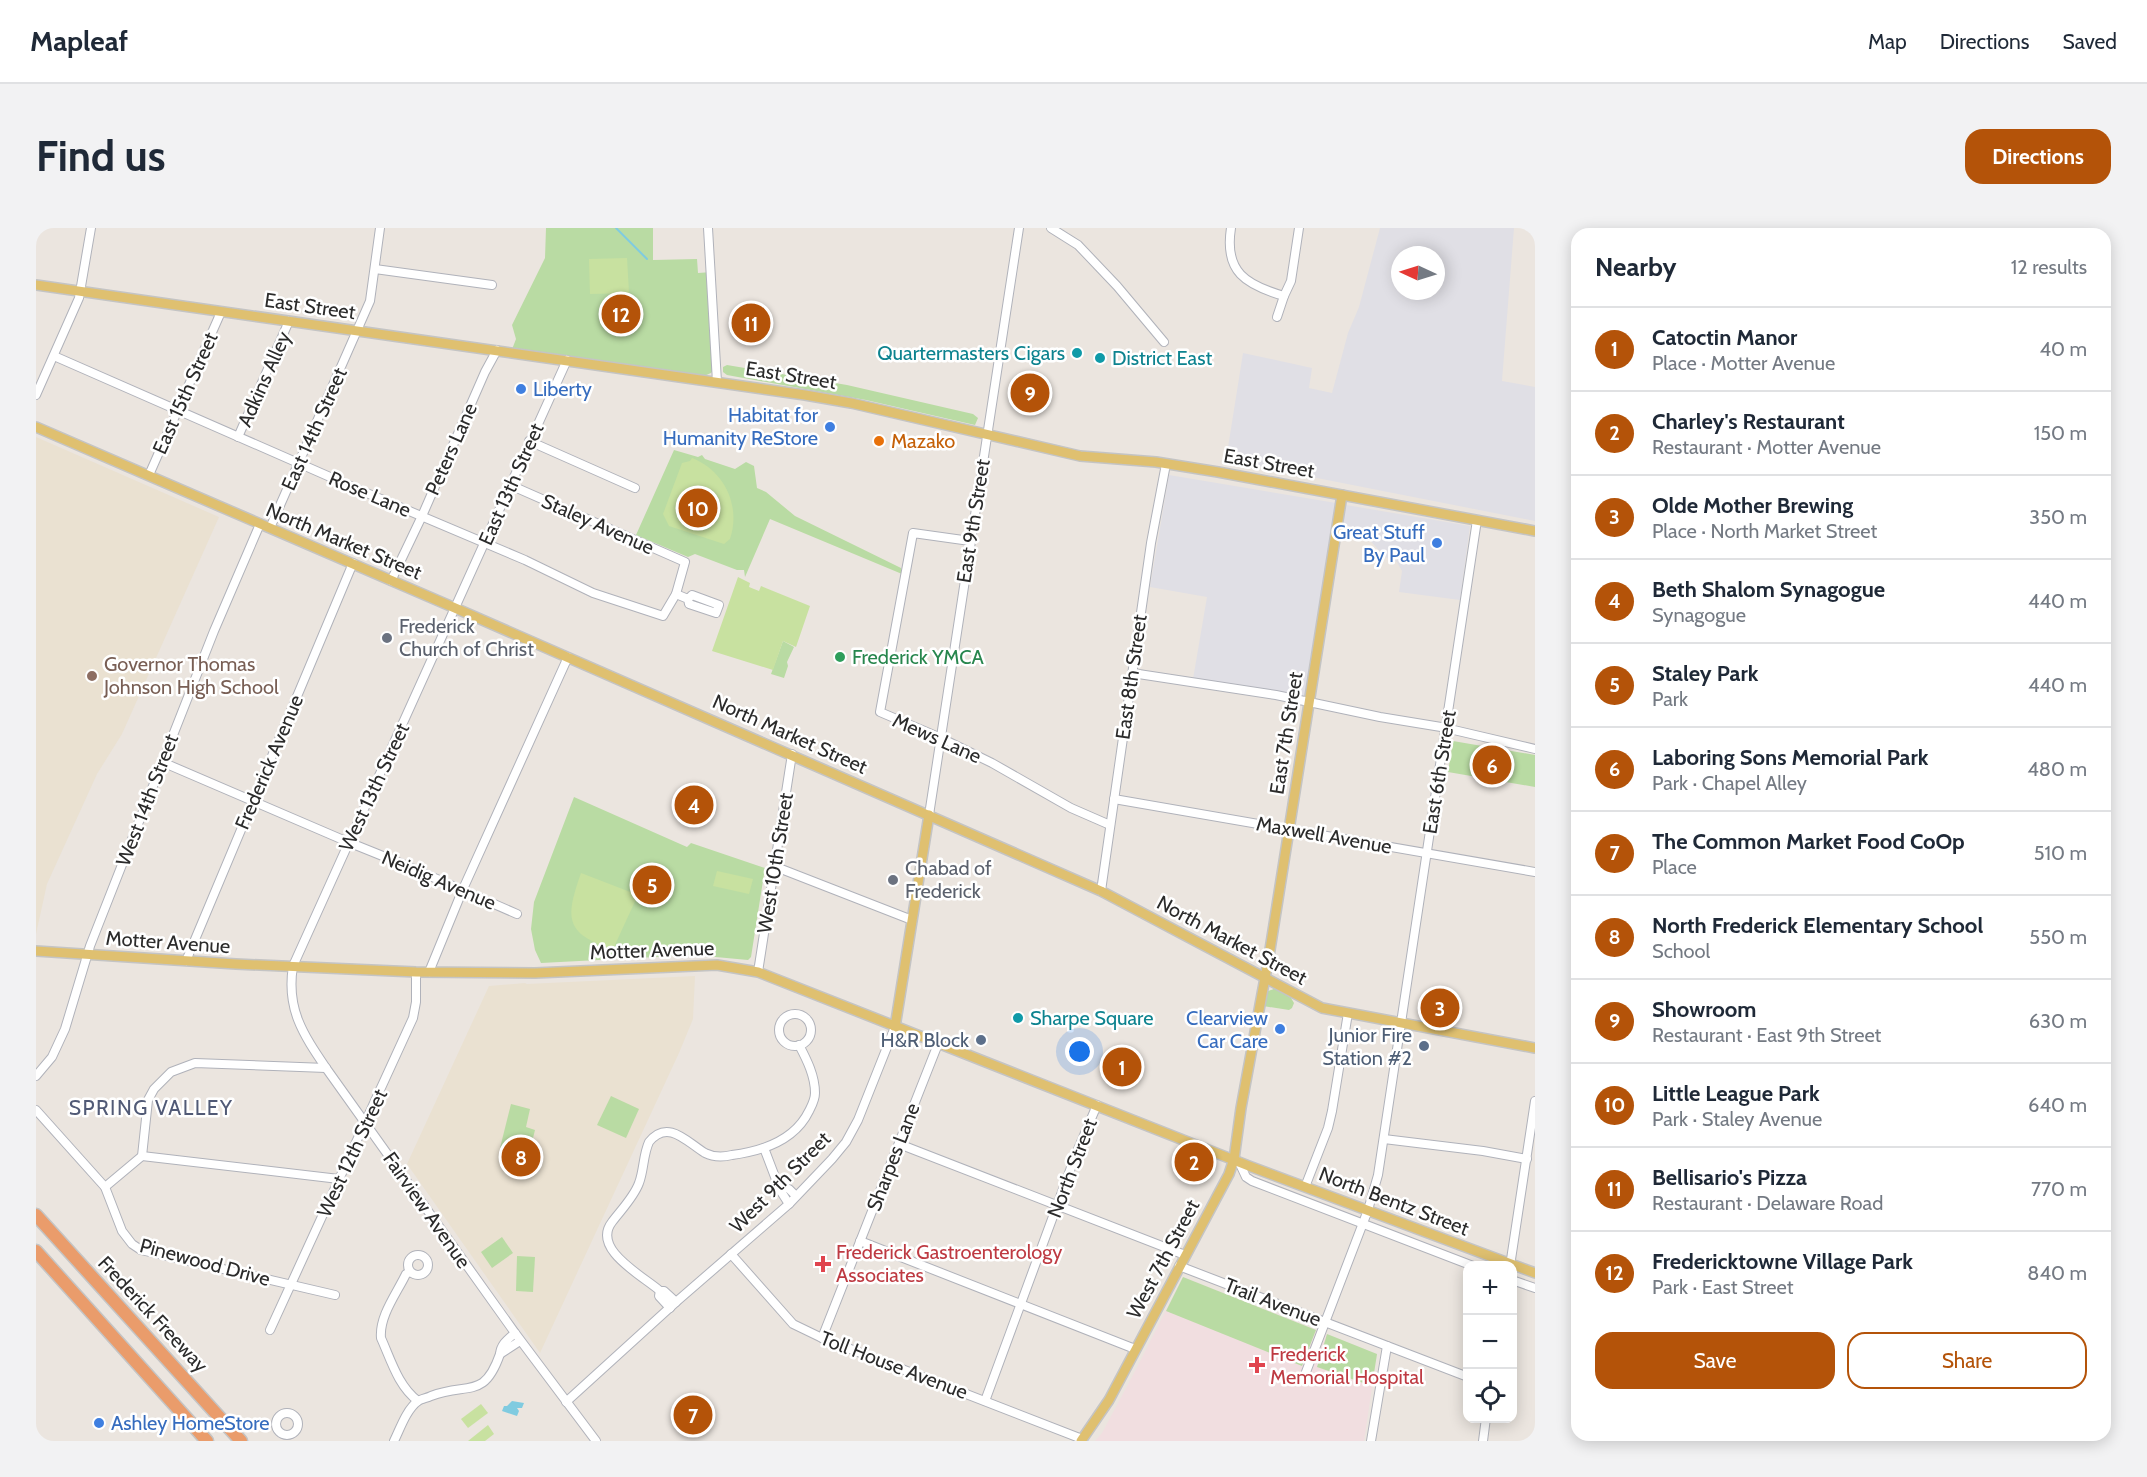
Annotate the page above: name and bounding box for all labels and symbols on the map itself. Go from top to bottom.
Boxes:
north arrow [1391,246,1445,300]
street label: East Street [263,288,357,324]
pin: 12 [602,292,640,337]
pin: 11 [732,300,770,346]
street label: Adkins Alley [232,327,296,431]
street label: East 15th Street [147,328,223,458]
place label: Quartermasters Cigars [877,341,1065,365]
marker: Quartermasters Cigars [1070,346,1084,360]
place label: District East [1112,346,1212,370]
marker: District East [1093,351,1107,365]
street label: East Street [744,356,838,394]
street label: East 14th Street [276,364,352,494]
pin: 9 [1010,370,1050,416]
place label: Liberty [533,377,592,401]
marker: Liberty [514,382,528,396]
street label: Peters Lane [420,399,482,499]
place label: Habitat for Humanity ReStore [663,403,819,450]
street label: East 13th Street [473,419,549,549]
marker: Habitat for Humanity ReStore [823,420,837,434]
place label: Mazako [891,429,955,453]
marker: Mazako [872,434,886,448]
street label: East Street [1222,443,1316,483]
street label: East 9th Street [951,457,995,585]
street label: Rose Lane [325,466,415,522]
pin: 10 [678,486,718,530]
street label: Staley Avenue [538,489,658,559]
street label: North Market Street [263,497,426,585]
place label: Great Stuff By Paul [1333,520,1425,567]
marker: Great Stuff By Paul [1430,536,1444,550]
street label: East 8th Street [1110,613,1152,741]
place label: Frederick Church of Christ [399,614,534,661]
marker: Frederick Church of Christ [380,631,394,645]
place label: Frederick YMCA [852,645,985,669]
marker: Frederick YMCA [833,650,847,664]
place label: Governor Thomas Johnson High School [103,652,279,699]
marker: Governor Thomas Johnson High School [85,669,99,683]
street label: East 7th Street [1264,670,1308,796]
street label: North Market Street [709,689,871,779]
street label: Frederick Avenue [230,691,308,833]
street label: Mews Lane [889,708,985,768]
street label: East 6th Street [1417,708,1461,836]
street label: West 13th Street [334,719,414,855]
street label: West 14th Street [111,730,183,869]
pin: 6 [1472,742,1512,788]
pin: 4 [674,782,714,828]
street label: West 10th Street [752,791,798,935]
street label: Maxwell Avenue [1254,811,1394,859]
street label: Neidig Avenue [378,845,500,915]
place label: Chabad of Frederick [905,856,992,903]
pin: 5 [632,862,672,908]
marker: Chabad of Frederick [886,873,900,887]
street label: North Market Street [1153,890,1311,990]
street label: Motter Avenue [105,926,231,958]
street label: Motter Avenue [589,936,715,964]
pin: 3 [1420,986,1460,1030]
place label: Sharpe Square [1030,1006,1153,1030]
place label: Clearview Car Care [1186,1006,1268,1053]
marker: Sharpe Square [1011,1011,1025,1025]
marker: Clearview Car Care [1273,1022,1287,1036]
place label: Junior Fire Station #2 [1322,1023,1412,1070]
place label: H&R Block [881,1028,969,1052]
marker: H&R Block [974,1033,988,1047]
your location [1065,1037,1094,1066]
marker: Junior Fire Station #2 [1417,1039,1431,1053]
pin: 1 [1102,1044,1142,1090]
street label: West 12th Street [312,1085,392,1221]
district label: SPRING VALLEY [69,1095,233,1120]
street label: Sharpes Lane [861,1100,925,1214]
street label: North Street [1042,1115,1102,1221]
street label: West 9th Street [725,1126,836,1237]
pin: 8 [502,1134,540,1180]
pin: 2 [1174,1140,1214,1184]
street label: Fairview Avenue [378,1147,476,1273]
street label: North Bentz Street [1316,1161,1473,1241]
street label: West 7th Street [1122,1195,1205,1323]
street label: Pinewood Drive [137,1233,273,1291]
place label: Frederick Gastroenterology Associates [836,1240,1062,1287]
street label: Frederick Freeway [93,1251,213,1377]
marker: Frederick Gastroenterology Associates [814,1255,832,1273]
street label: Trail Avenue [1221,1273,1325,1331]
street label: Toll House Avenue [817,1326,971,1404]
place label: Frederick Memorial Hospital [1270,1342,1424,1389]
marker: Frederick Memorial Hospital [1248,1356,1266,1374]
pin: 7 [674,1392,712,1438]
place label: Ashley HomeStore [111,1411,269,1435]
marker: Ashley HomeStore [92,1416,106,1430]

